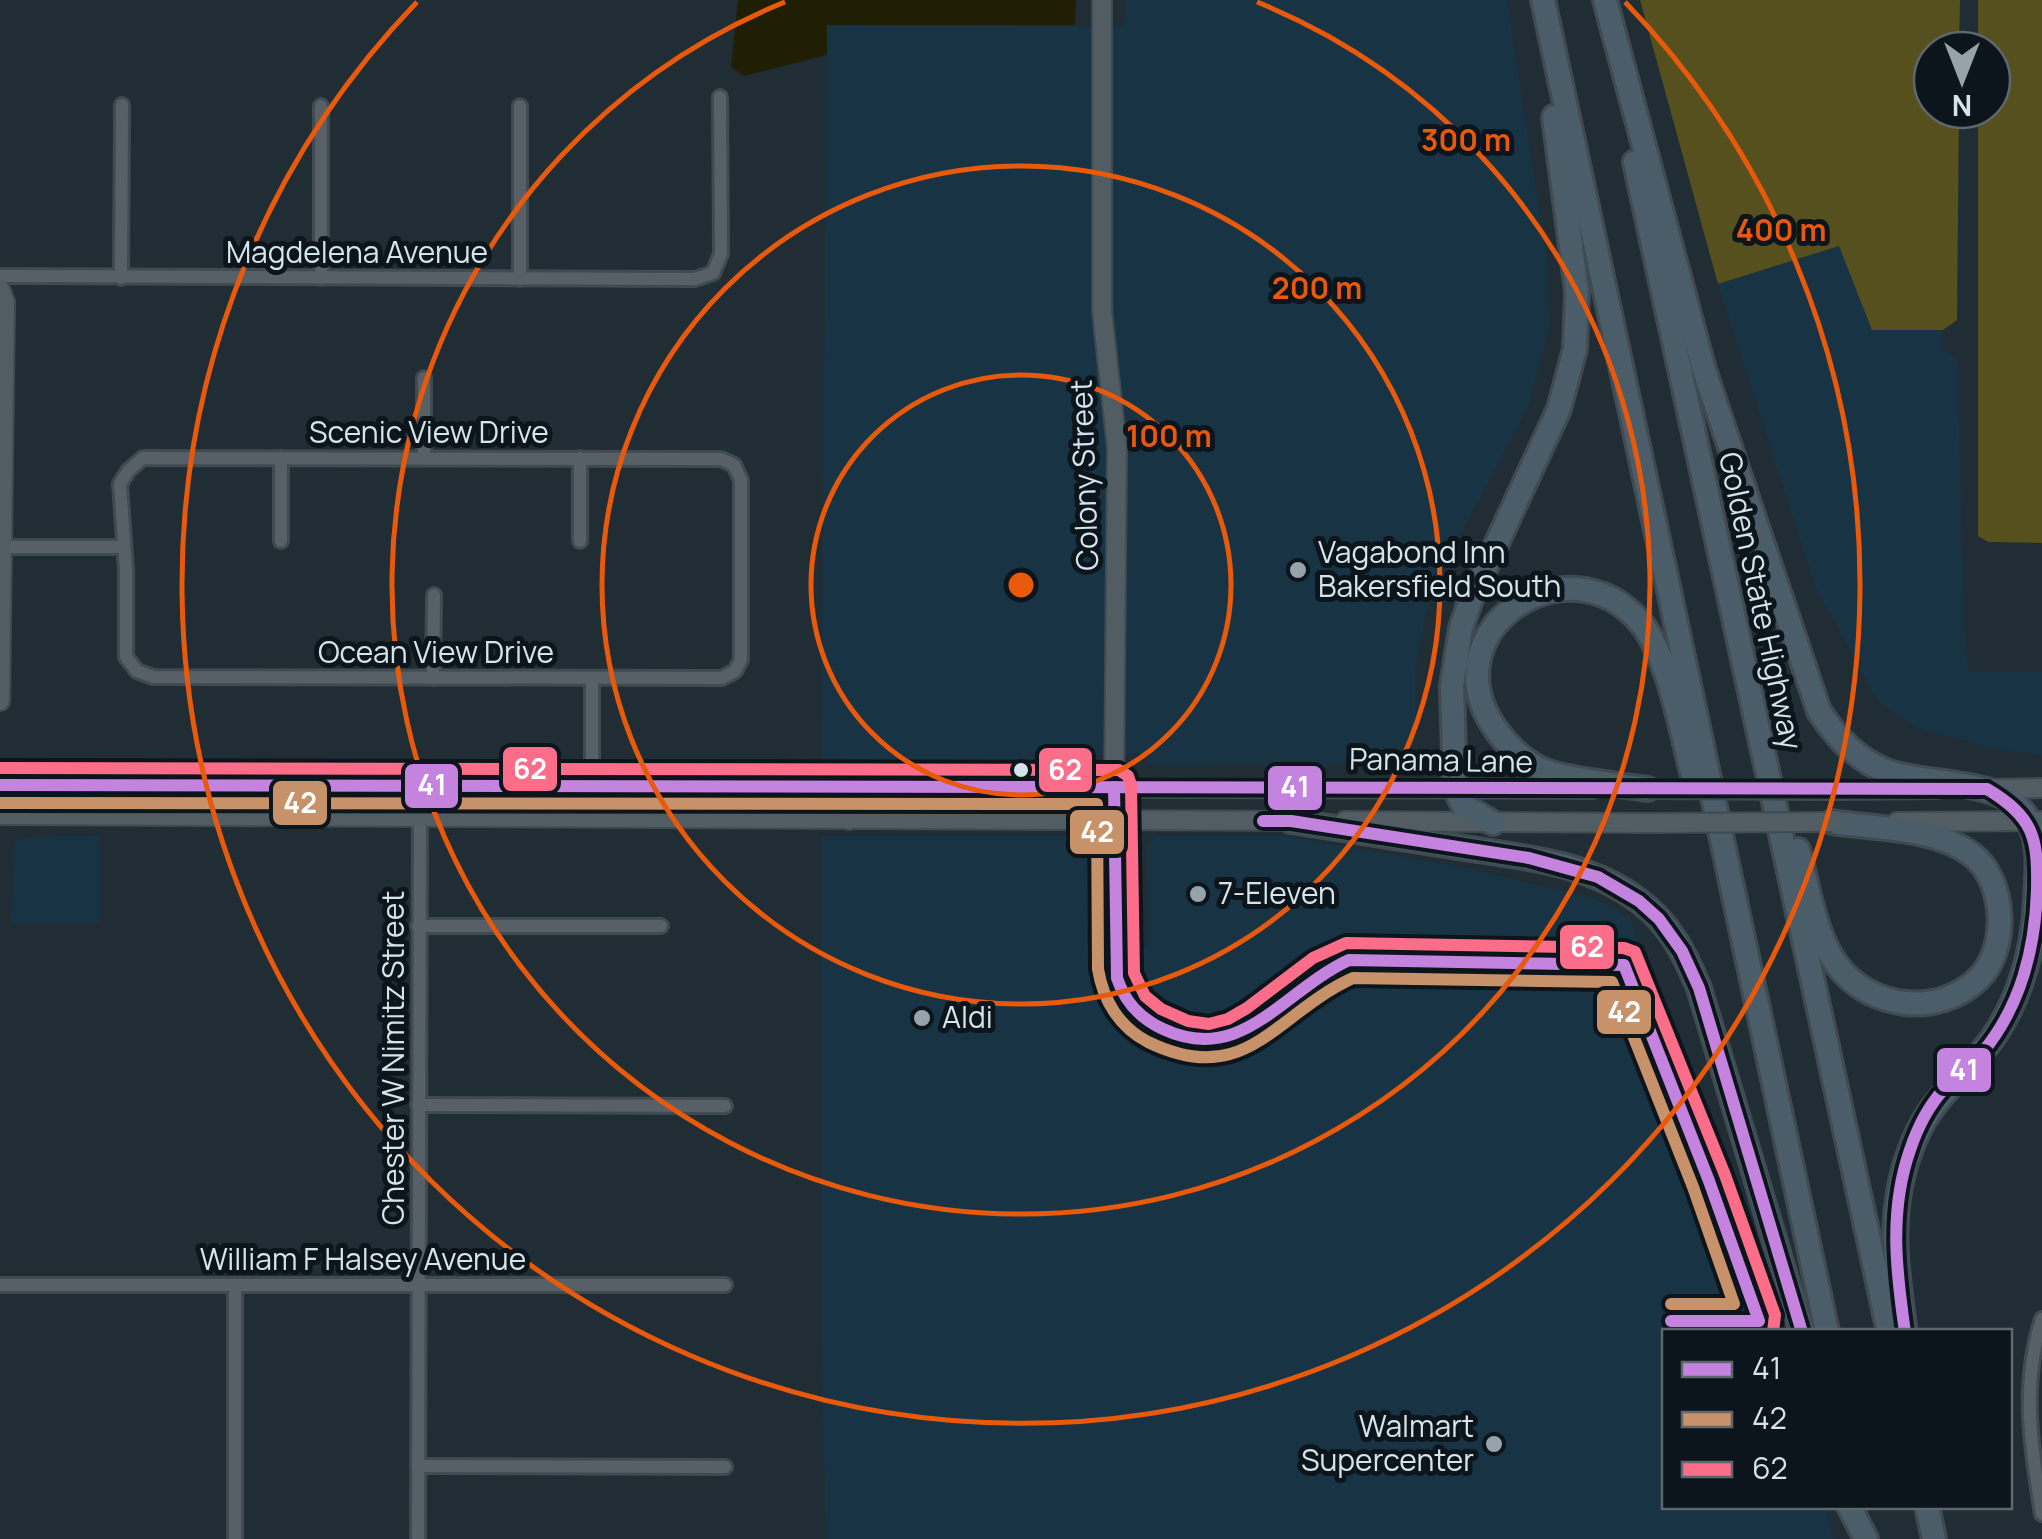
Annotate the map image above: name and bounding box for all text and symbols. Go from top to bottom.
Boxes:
north arrow [1912,30,2012,130]
text: N [1952,87,1972,125]
text: 300 m [1421,119,1511,160]
text: 400 m [1736,209,1826,250]
street label: Magdelena Avenue [226,231,488,272]
text: 200 m [1272,267,1362,308]
street label: Colony Street [1060,379,1107,571]
street label: Scenic View Drive [309,411,549,452]
text: 100 m [1126,415,1212,456]
street label: Golden State Highway [1710,448,1813,754]
place label: Vagabond Inn Bakersfield South [1318,531,1561,606]
marker: Vagabond Inn Bakersfield South [1287,559,1309,581]
centre of rings [1003,567,1039,603]
street label: Ocean View Drive [318,631,554,672]
street label: Panama Lane [1349,737,1533,782]
line badge: 62 [501,745,559,793]
line badge: 62 [1037,746,1094,794]
text: 62 [513,749,547,787]
text: 62 [1048,750,1082,788]
unlabelled marker [1011,760,1031,780]
line badge: 41 [403,762,460,810]
line badge: 41 [1266,764,1324,812]
text: 41 [417,765,447,803]
text: 41 [1280,767,1310,805]
line badge: 42 [271,779,329,827]
text: 42 [283,783,317,821]
line badge: 42 [1068,808,1126,856]
text: 42 [1080,812,1114,850]
place label: 7-Eleven [1218,872,1336,913]
marker: 7-Eleven [1187,883,1209,905]
street label: Chester W Nimitz Street [372,891,413,1225]
line badge: 62 [1558,923,1616,971]
text: 62 [1570,927,1604,965]
line badge: 42 [1595,988,1653,1036]
text: 42 [1607,992,1641,1030]
place label: Aldi [942,996,993,1037]
marker: Aldi [911,1007,933,1029]
line badge: 41 [1935,1046,1993,1094]
text: 41 [1949,1050,1979,1088]
street label: William F Halsey Avenue [200,1238,526,1279]
legend [1662,1329,2012,1509]
text: 41 [1752,1347,1781,1388]
text: 42 [1752,1397,1787,1438]
place label: Walmart Supercenter [1301,1405,1474,1480]
marker: Walmart Supercenter [1483,1433,1505,1455]
text: 62 [1752,1447,1788,1488]

